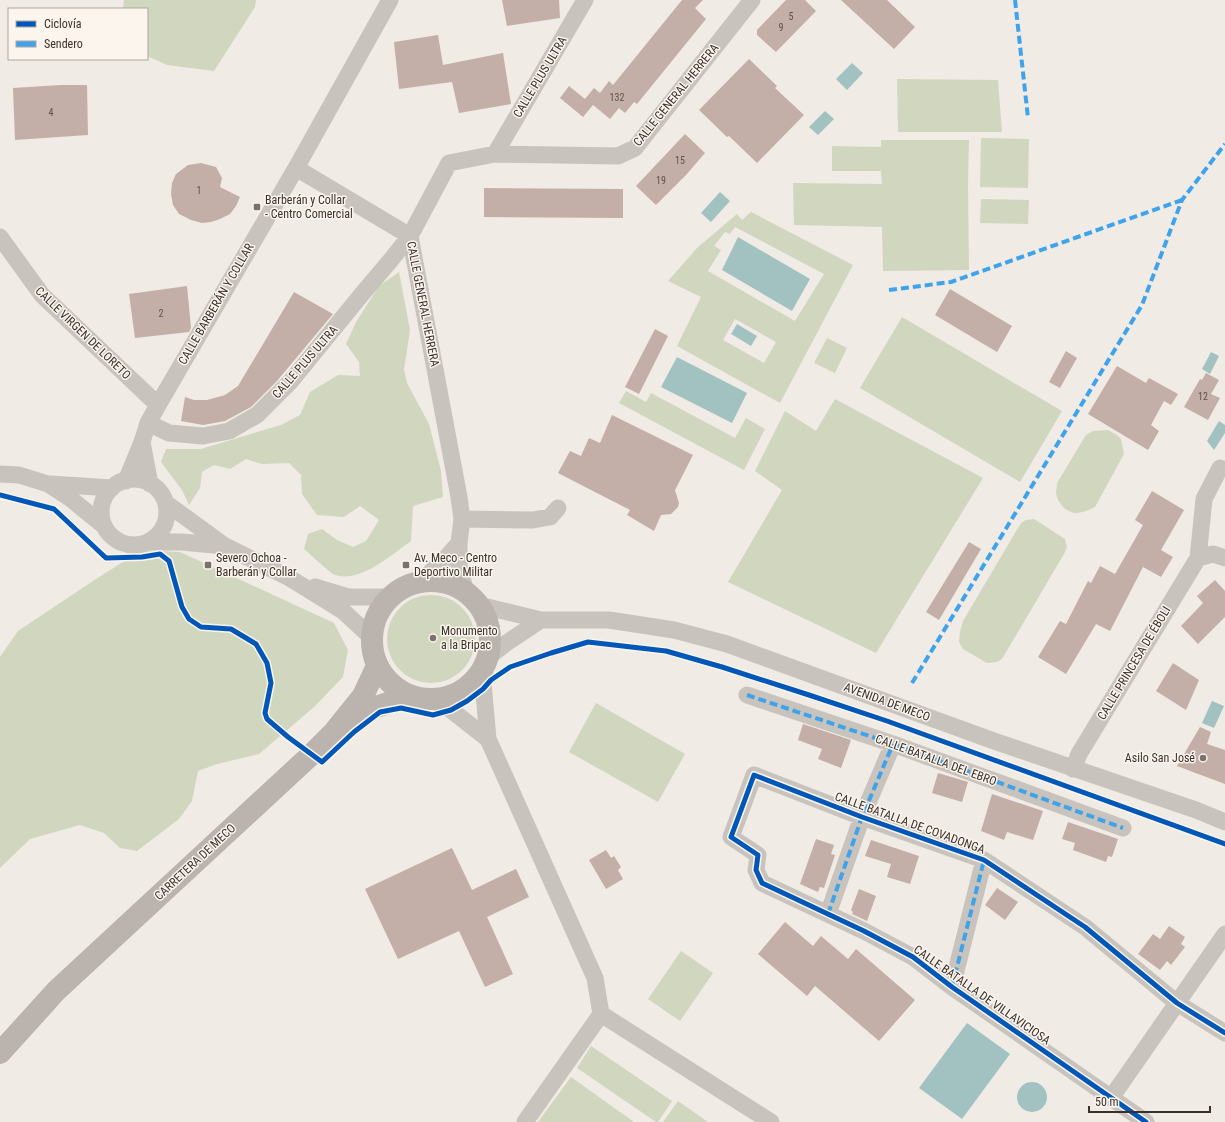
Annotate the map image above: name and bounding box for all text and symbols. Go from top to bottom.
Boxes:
legend [8,8,148,60]
house number: 5 [789,11,794,22]
text: Ciclovía [44,17,82,31]
house number: 9 [779,22,784,33]
street label: CALLE PLUS ULTRA [510,34,570,120]
text: Sendero [44,37,83,51]
street label: CALLE GENERAL HERRERA [630,41,722,149]
house number: 132 [610,92,624,103]
house number: 4 [49,107,54,118]
house number: 15 [675,155,685,166]
house number: 19 [656,175,666,186]
house number: 1 [197,185,201,196]
place label: Barberán y Collar - Centro Comercial [265,193,353,221]
marker: Barberán y Collar - Centro Comercial [252,202,262,212]
street label: CALLE BARBERÁN Y COLLAR [175,240,257,367]
street label: CALLE GENERAL HERRERA [404,240,442,368]
street label: CALLE VIRGEN DE LORETO [32,284,134,382]
house number: 2 [159,308,164,319]
street label: CALLE PLUS ULTRA [270,323,341,401]
house number: 12 [1198,391,1208,402]
place label: Severo Ochoa - Barberán y Collar [216,551,297,579]
place label: Av. Meco - Centro Deportivo Militar [414,551,497,579]
marker: Severo Ochoa - Barberán y Collar [203,560,213,570]
marker: Av. Meco - Centro Deportivo Militar [401,560,411,570]
street label: CALLE PRINCESA DE ÉBOLI [1094,603,1173,722]
place label: Monumento a la Bripac [441,624,498,652]
marker: Monumento a la Bripac [428,633,438,643]
street label: AVENIDA DE MECO [842,680,932,724]
street label: CALLE BATALLA DEL EBRO [874,732,998,788]
place label: Asilo San José [1125,751,1195,765]
marker: Asilo San José [1198,753,1208,763]
street label: CALLE BATALLA DE COVADONGA [833,789,987,857]
street label: CARRETERA DE MECO [152,821,238,903]
street label: CALLE BATALLA DE VILLAVICIOSA [911,942,1053,1048]
scale bar [1089,1088,1210,1114]
text: 50 m [1095,1095,1119,1109]

